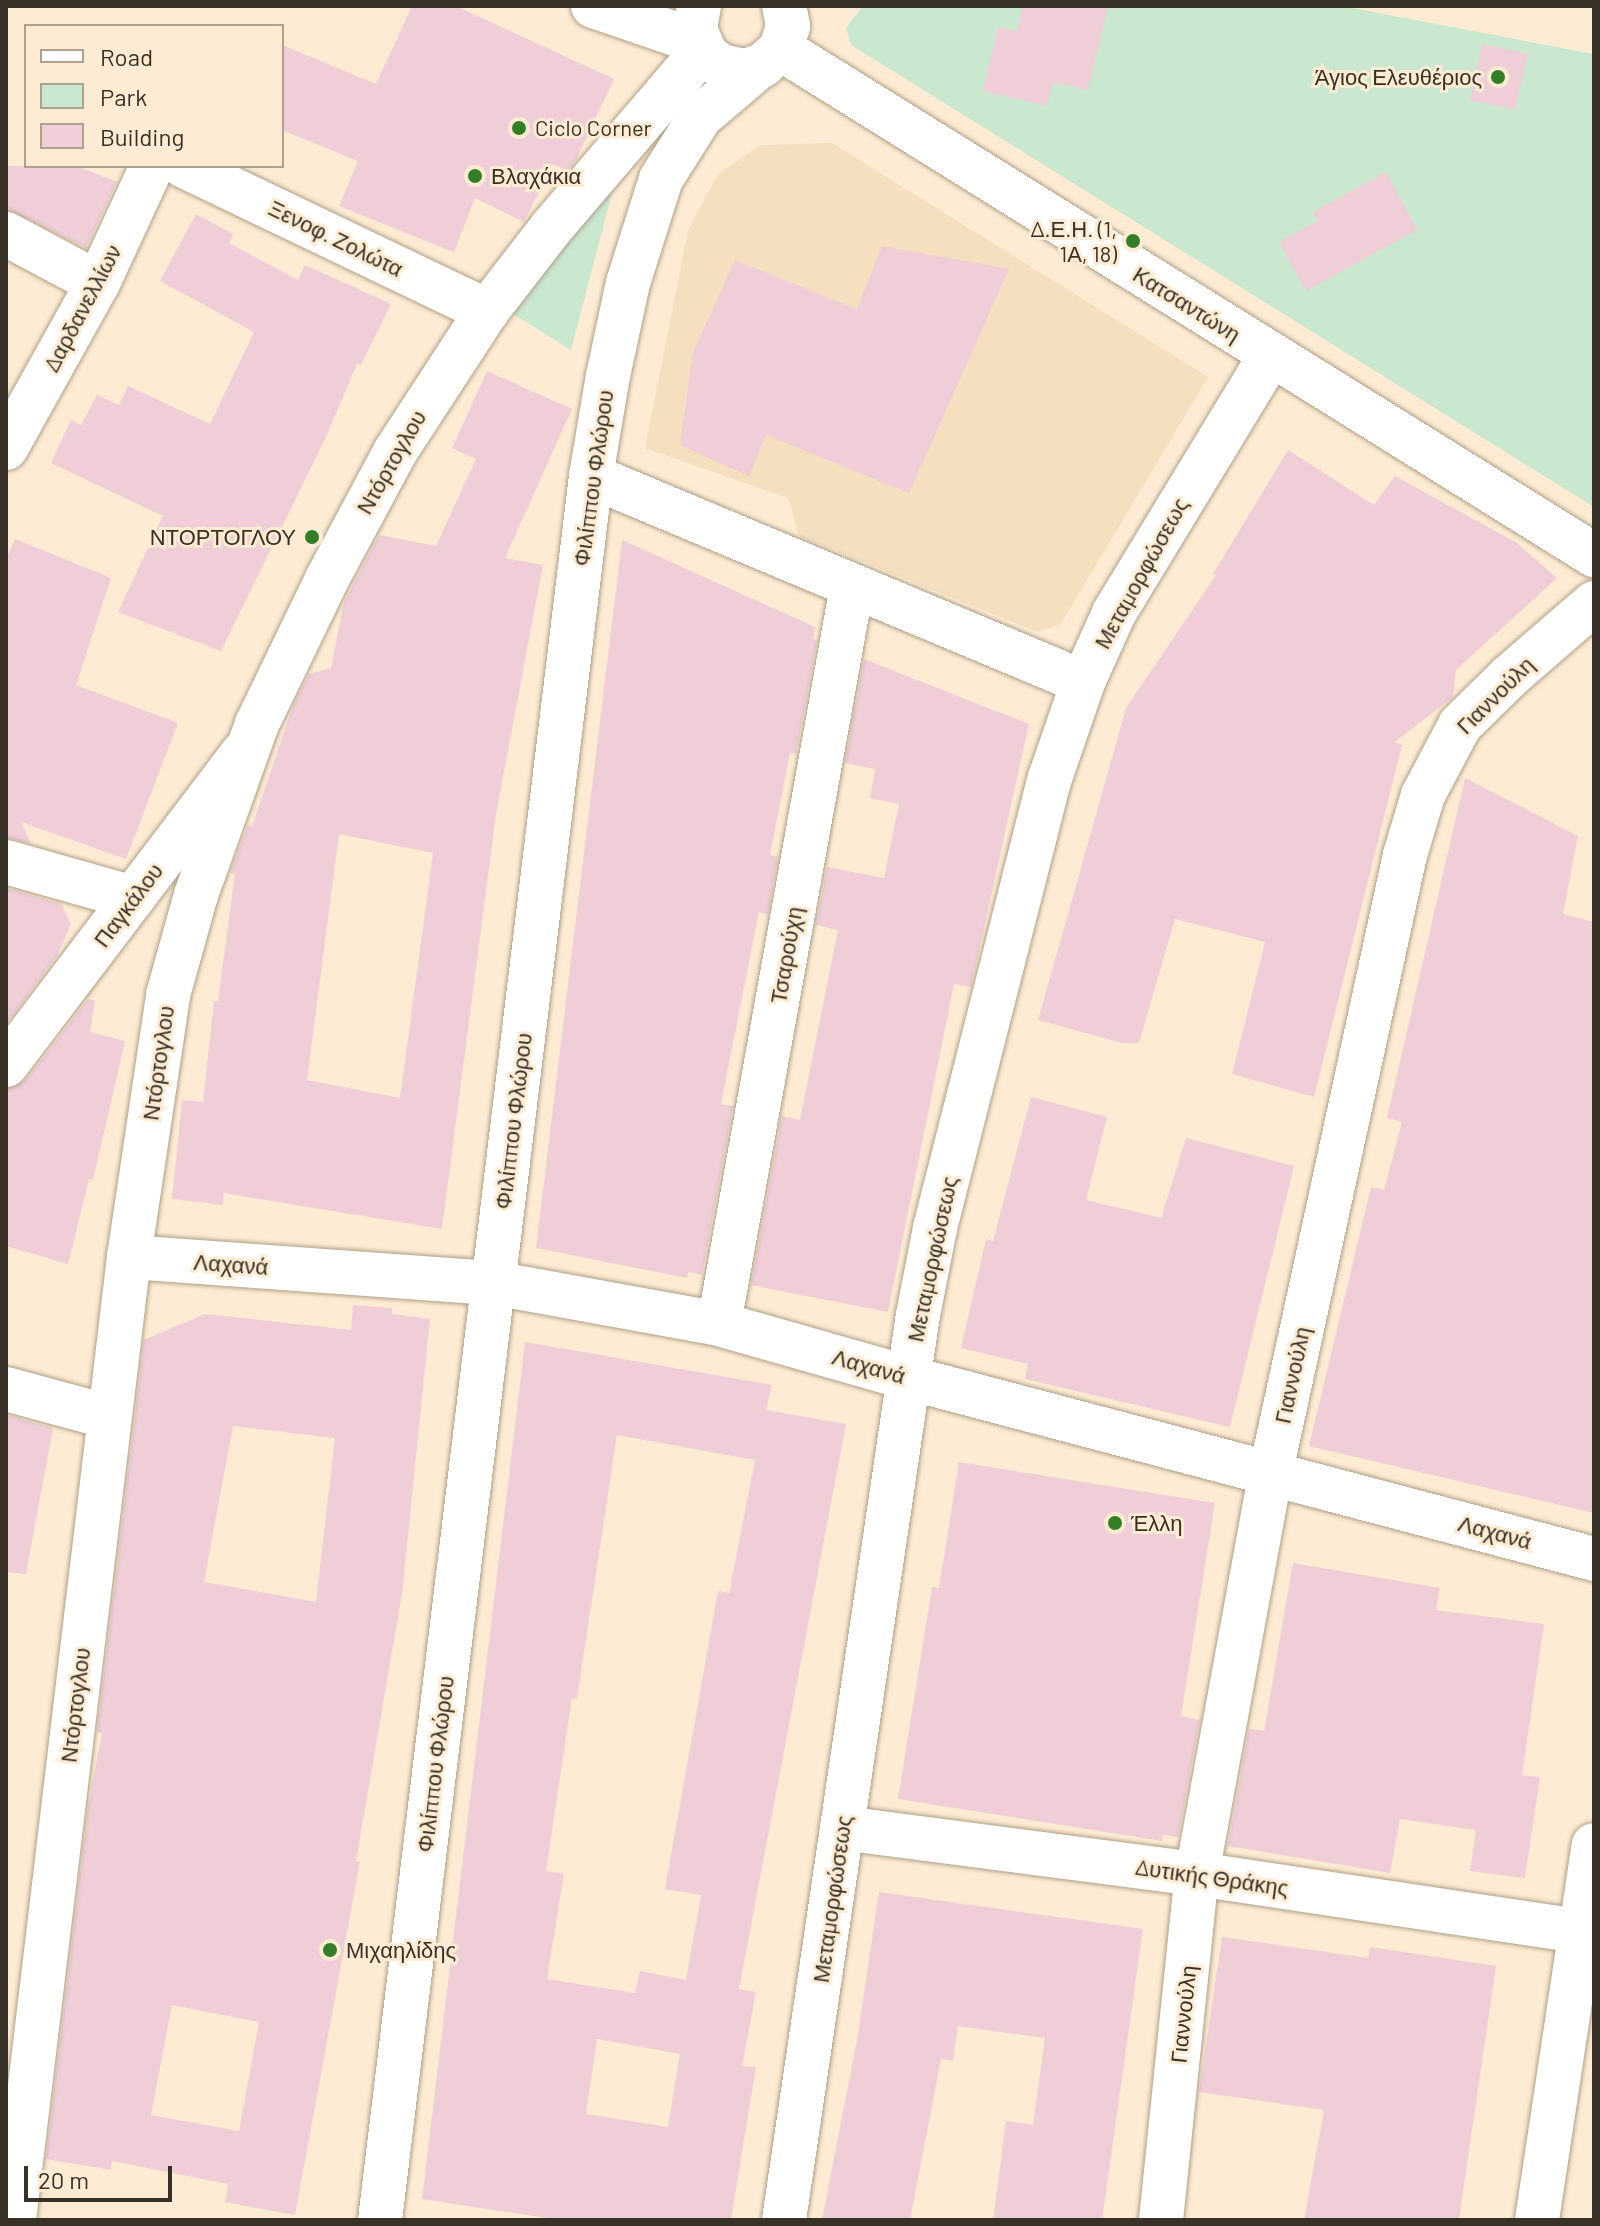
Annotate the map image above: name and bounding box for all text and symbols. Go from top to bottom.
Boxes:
legend [24,24,284,168]
text: Road [100,42,153,71]
place label: Άγιος Ελευθέριος [1315,64,1482,90]
marker: Άγιος Ελευθέριος [1489,68,1507,86]
text: Park [100,82,147,111]
place label: Ciclo Corner [535,115,652,141]
marker: Ciclo Corner [510,119,528,137]
text: Building [100,122,184,151]
place label: Βλαχάκια [491,163,581,189]
marker: Βλαχάκια [466,167,484,185]
street label: Ξενοφ. Ζολώτα [265,194,407,282]
place label: Δ.Ε.Η. (1, 1Α, 18) [1030,215,1117,266]
marker: Δ.Ε.Η. (1, 1Α, 18) [1124,232,1142,250]
street label: Δαρδανελλίων [37,240,127,376]
street label: Κατσαντώνη [1128,261,1246,347]
street label: Φιλίππου Φλώρου [568,388,618,568]
street label: Ντόρτογλου [351,405,431,519]
street label: Μεταμορφώσεως [1089,493,1193,653]
place label: ΝΤΟΡΤΟΓΛΟΥ [150,524,296,550]
marker: ΝΤΟΡΤΟΓΛΟΥ [303,528,321,546]
street label: Γιαννούλη [1451,651,1539,739]
street label: Παγκάλου [88,858,168,952]
street label: Τσαρούχη [765,905,807,1005]
street label: Ντόρτογλου [137,1004,179,1122]
street label: Φιλίππου Φλώρου [489,1031,537,1211]
street label: Μεταμορφώσεως [902,1174,962,1344]
street label: Λαχανά [193,1248,269,1280]
street label: Γιαννούλη [1269,1324,1315,1426]
street label: Λαχανά [829,1343,909,1389]
place label: Έλλη [1131,1510,1182,1536]
street label: Λαχανά [1455,1510,1535,1554]
marker: Έλλη [1106,1514,1124,1532]
street label: Ντόρτογλου [55,1646,95,1764]
street label: Φιλίππου Φλώρου [411,1674,459,1854]
street label: Μεταμορφώσεως [807,1814,857,1984]
street label: Δυτικής Θράκης [1134,1853,1290,1901]
place label: Μιχαηλίδης [346,1937,456,1963]
marker: Μιχαηλίδης [321,1941,339,1959]
street label: Γιαννούλη [1165,1964,1201,2064]
scale bar [28,2150,176,2200]
text: 20 m [38,2165,89,2194]

